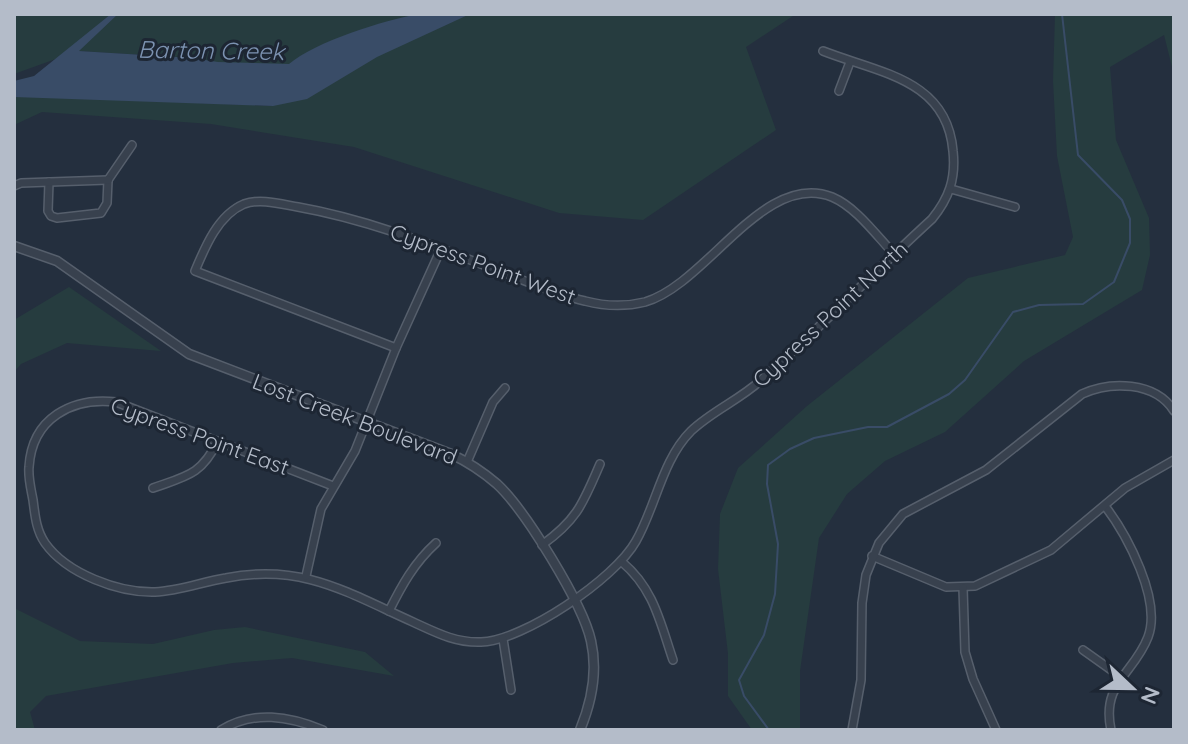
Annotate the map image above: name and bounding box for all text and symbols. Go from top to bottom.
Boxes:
water label: Barton Creek [137,34,287,66]
street label: Cypress Point West [386,217,580,311]
street label: Cypress Point North [747,235,913,393]
street label: Lost Creek Boulevard [249,367,461,471]
street label: Cypress Point East [107,391,293,481]
north arrow [1092,648,1172,728]
text: N [1135,683,1167,708]

